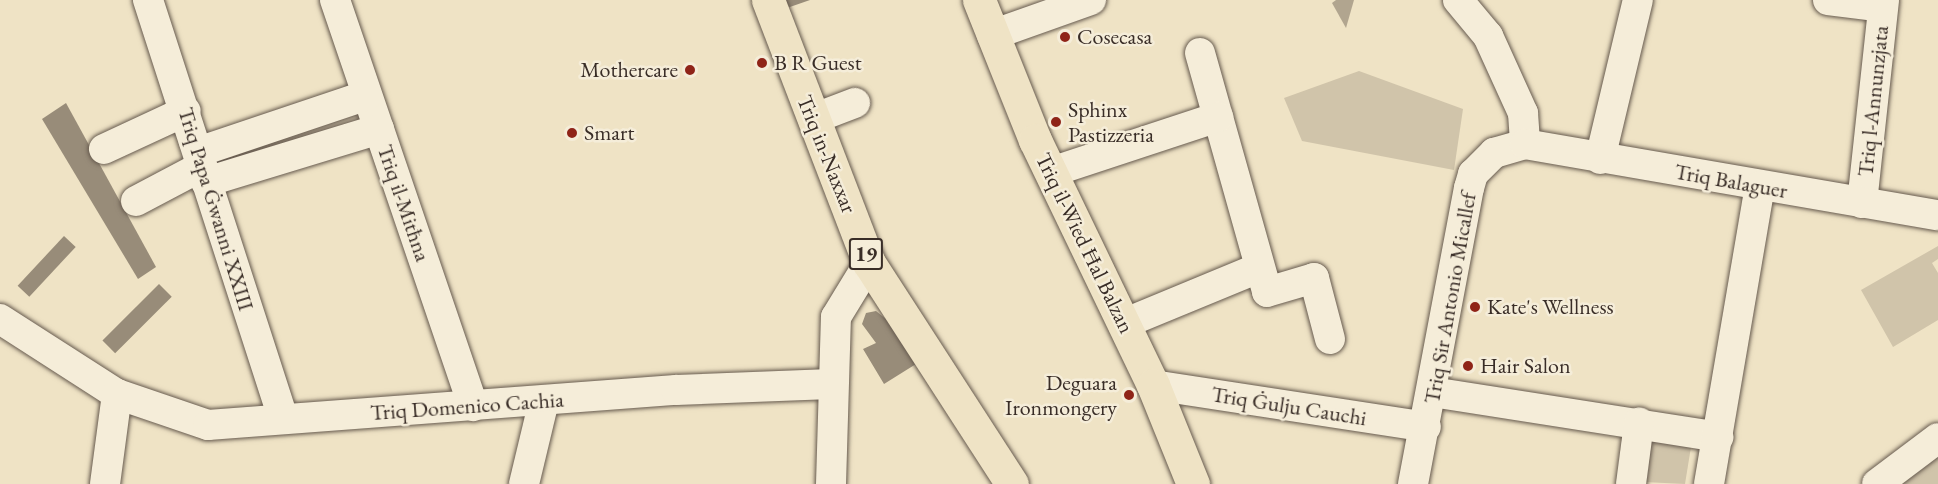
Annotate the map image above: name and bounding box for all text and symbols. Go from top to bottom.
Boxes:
place label: Cosecasa [1077,24,1152,50]
street label: Triq l-Annunzjata [1852,24,1894,178]
marker: Cosecasa [1058,30,1072,44]
place label: B R Guest [774,50,862,76]
marker: B R Guest [755,56,769,70]
place label: Mothercare [580,57,678,83]
marker: Mothercare [683,63,697,77]
street label: Triq in-Naxxar [791,91,863,217]
place label: Sphinx Pastizzeria [1068,96,1154,148]
street label: Triq Papa Ġwanni XXIII [172,104,260,314]
marker: Sphinx Pastizzeria [1049,115,1063,129]
place label: Smart [584,120,634,146]
marker: Smart [565,126,579,140]
street label: Triq il-Mitħna [372,141,436,265]
street label: Triq il-Wied Ħal Balzan [1030,149,1140,337]
street label: Triq Balaguer [1673,158,1789,204]
street label: Triq Sir Antonio Micallef [1418,190,1482,406]
road number: 19 [848,236,884,272]
place label: Kate's Wellness [1487,294,1614,320]
marker: Kate's Wellness [1468,300,1482,314]
place label: Hair Salon [1480,353,1571,379]
marker: Hair Salon [1461,359,1475,373]
place label: Deguara Ironmongery [1005,369,1117,420]
street label: Triq Ġulju Cauchi [1210,381,1368,431]
street label: Triq Domenico Cachia [369,386,565,426]
marker: Deguara Ironmongery [1122,388,1136,402]

